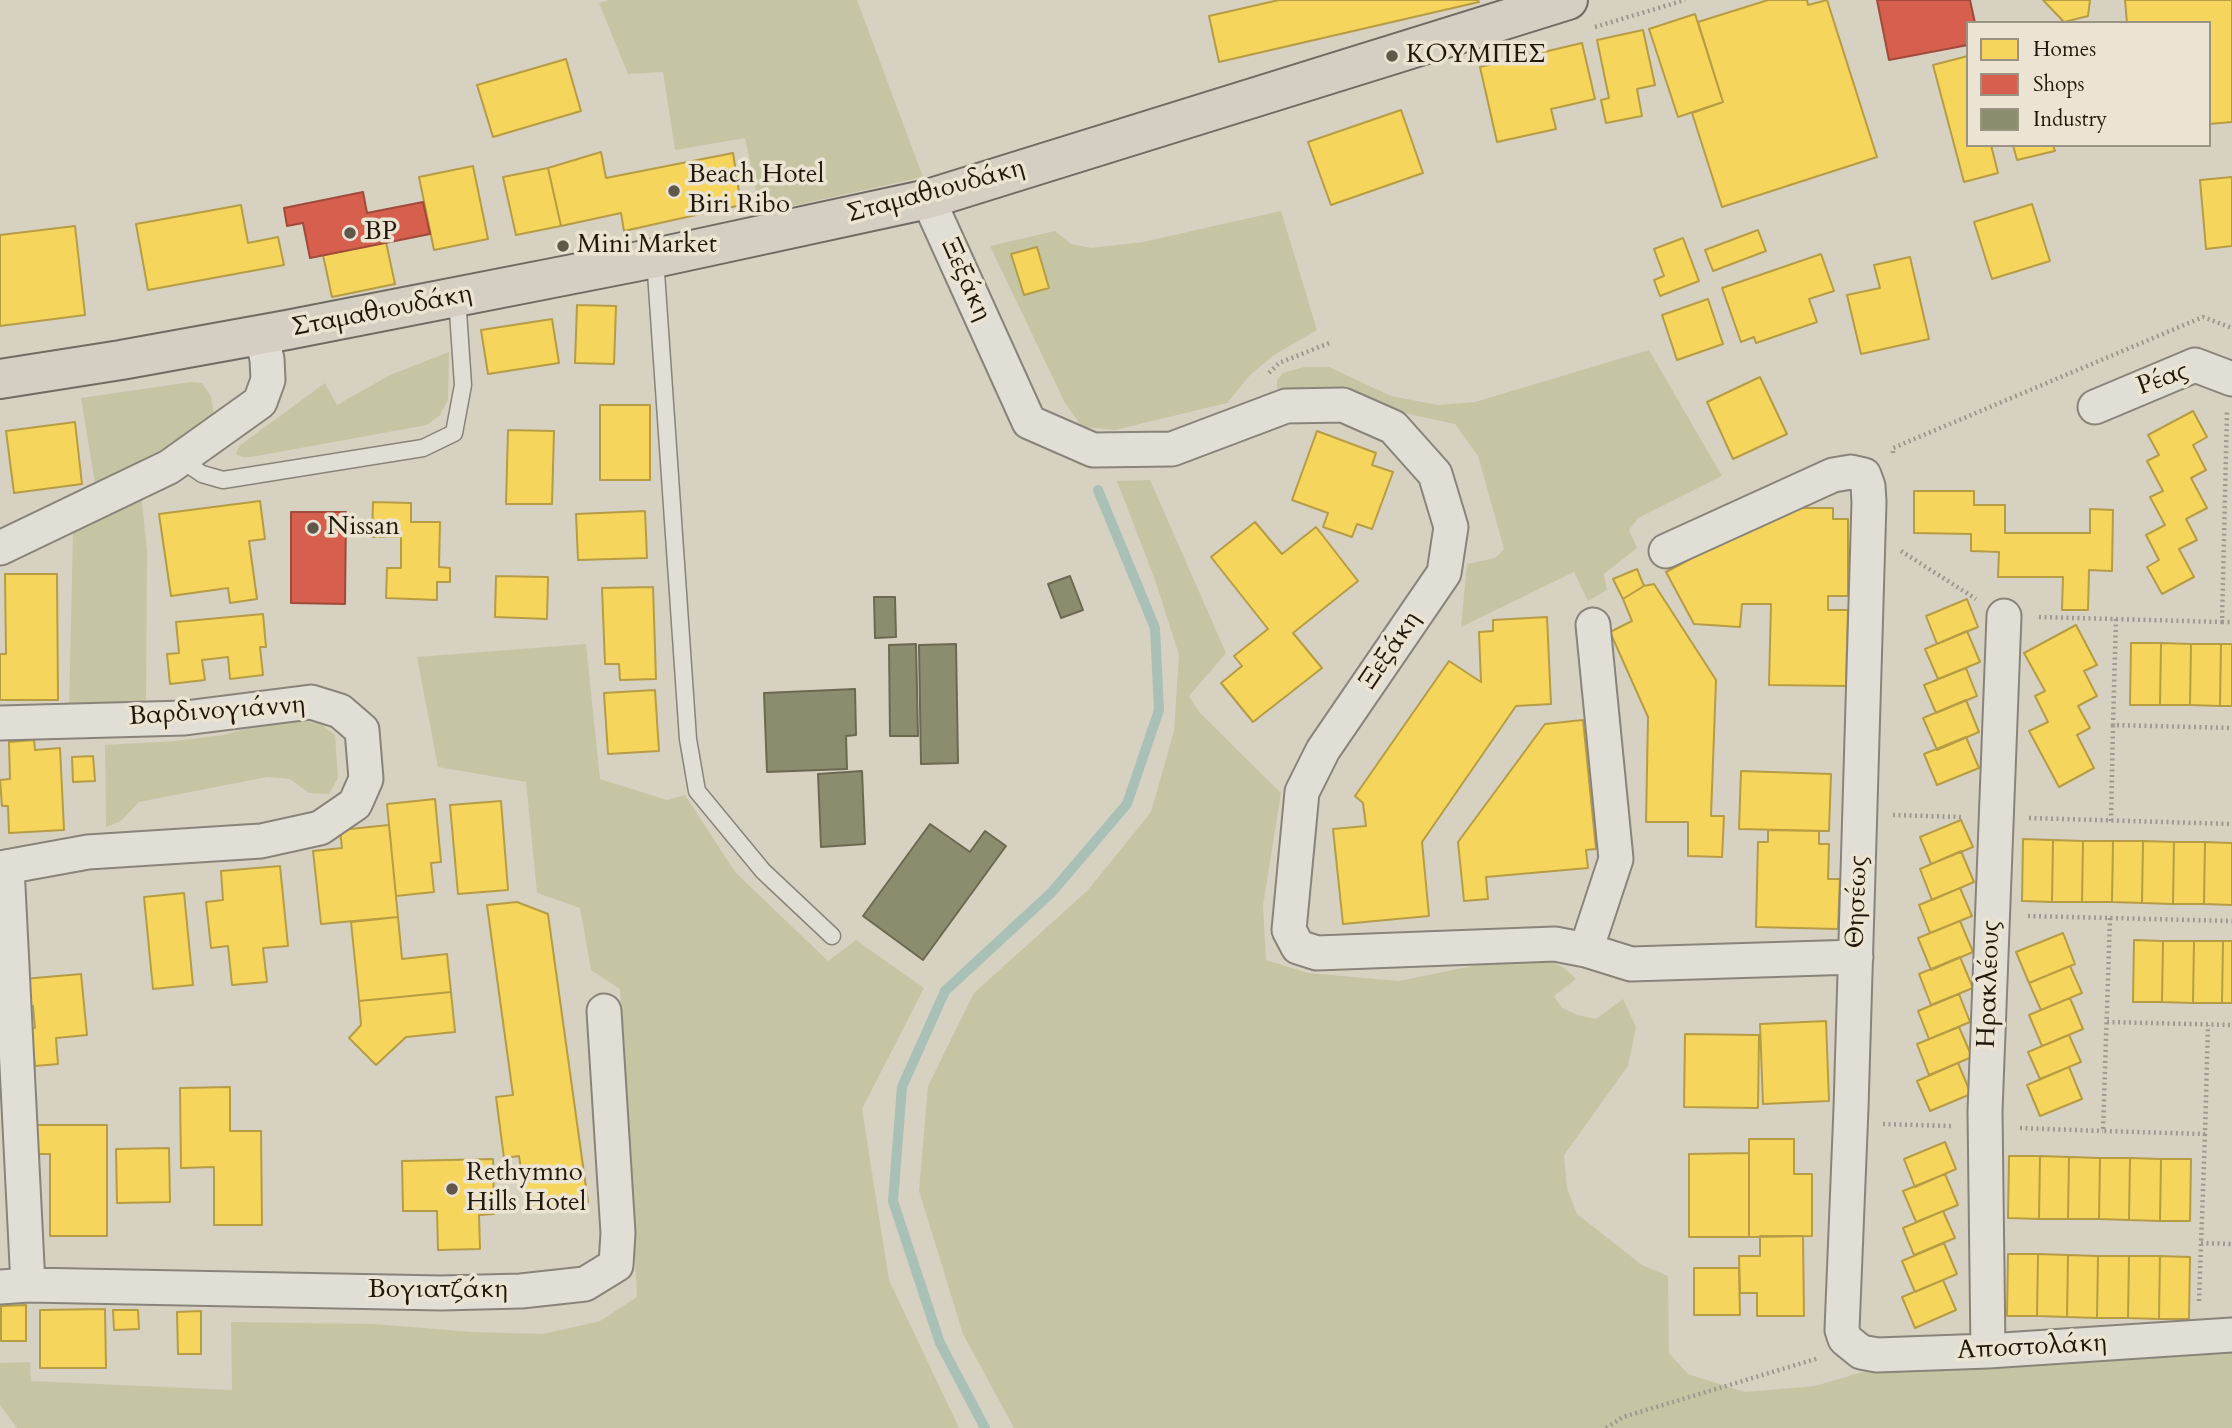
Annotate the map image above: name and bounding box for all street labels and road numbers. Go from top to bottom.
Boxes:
street label: Σταμαθιουδάκη [844,153,1028,231]
street label: Ξεξάκη [933,234,997,326]
street label: Σταμαθιουδάκη [289,279,475,345]
street label: Ρέας [2133,356,2193,404]
street label: Ξεξάκη [1354,606,1428,696]
street label: Βαρδινογιάννη [128,690,306,734]
street label: Θησέως [1841,855,1875,949]
street label: Ηρακλέους [1972,920,2008,1048]
street label: Βογιατζάκη [368,1275,508,1307]
street label: Αποστολάκη [1956,1328,2108,1368]

